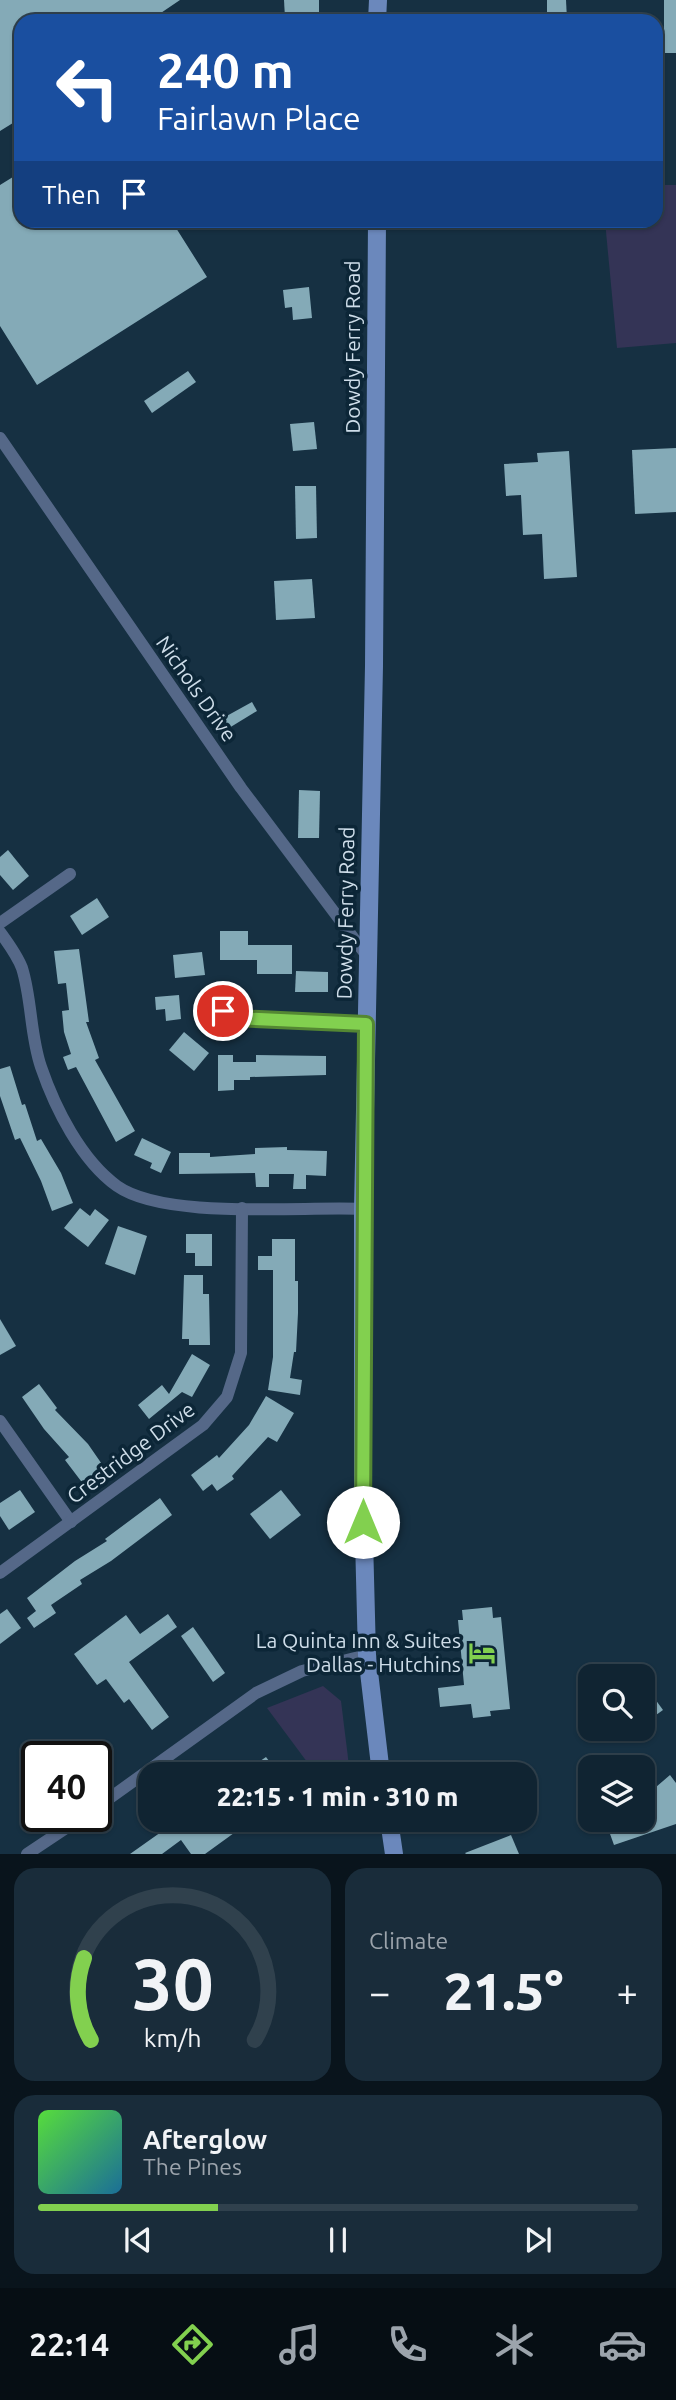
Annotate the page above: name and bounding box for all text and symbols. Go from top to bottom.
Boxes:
icon: left [42,42,133,133]
text: 240 m [157,42,294,97]
text: Fairlawn Place [157,100,361,136]
icon: arrive [115,175,153,213]
text: Then [42,180,101,209]
street label: Dowdy Ferry Road [340,261,364,433]
street label: Nichols Drive [152,631,242,746]
street label: Dowdy Ferry Road [331,826,359,1000]
pin [193,981,253,1041]
icon: arrive [204,992,242,1030]
street label: Crestridge Drive [62,1397,199,1508]
position arrow [326,1485,400,1559]
place label: La Quinta Inn & Suites Dallas - Hutchins [256,1628,461,1676]
hotel icon: La Quinta Inn & Suites Dallas - Hutchins [467,1638,497,1668]
map controls [578,1664,655,1832]
button: search [578,1664,655,1741]
speed limit sign: 40 [21,1741,112,1832]
button: layers [578,1755,655,1832]
text: 22:15 · 1 min · 310 m [217,1782,458,1811]
text: Climate [369,1928,448,1953]
text: 30 [131,1943,214,2025]
text: 21.5° [444,1962,563,2020]
text: − [369,1971,390,2013]
text: + [617,1971,638,2013]
text: km/h [144,2024,201,2052]
text: Afterglow [143,2125,267,2154]
text: The Pines [143,2154,242,2179]
icon: previous [119,2221,157,2259]
icon: pause [319,2221,357,2259]
icon: next [519,2221,557,2259]
icon: directions [168,2320,217,2369]
icon: music [275,2320,324,2369]
icon: phone [383,2320,432,2369]
icon: climate [490,2320,539,2369]
icon: car [598,2320,647,2369]
text: 22:14 [29,2326,109,2362]

